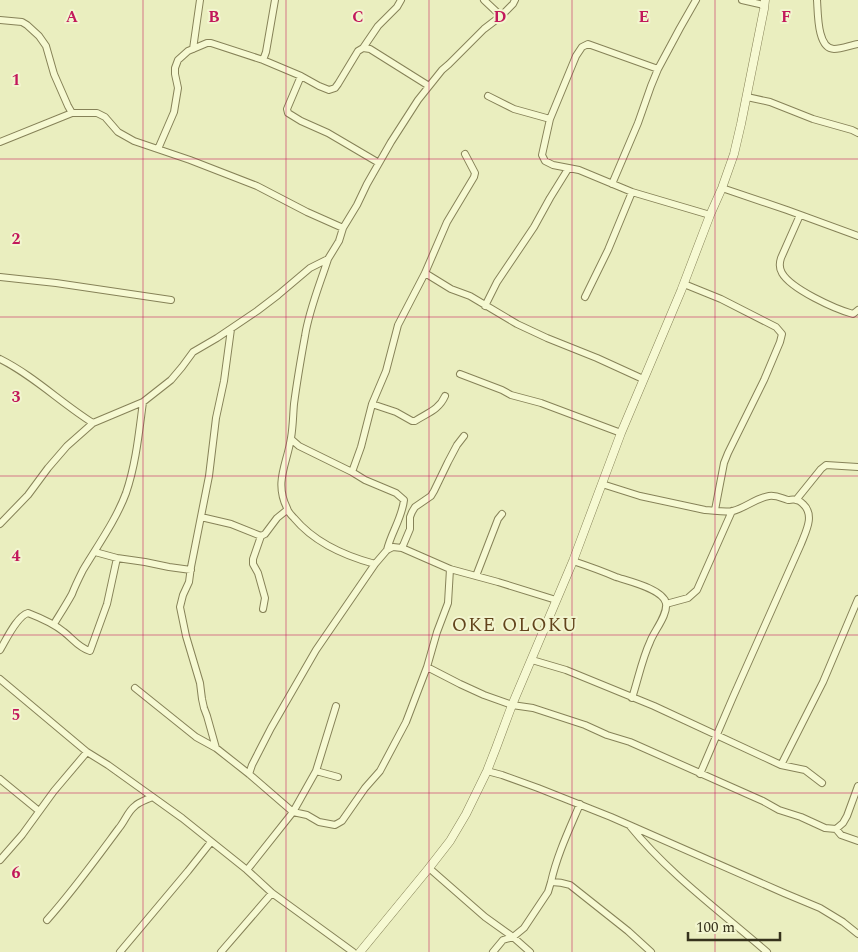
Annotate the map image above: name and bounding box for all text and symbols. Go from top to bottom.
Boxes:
text: A [66,5,79,29]
text: B [208,5,220,29]
text: C [352,5,364,29]
text: D [494,5,507,29]
text: E [639,5,649,29]
text: F [781,5,791,29]
text: 1 [12,68,20,92]
text: 2 [12,227,21,251]
text: 3 [12,385,21,409]
text: 4 [12,544,21,568]
district label: OKE OLOKU [452,611,578,640]
text: 5 [12,703,20,727]
text: 6 [12,861,21,885]
scale bar [688,910,780,942]
text: 100 m [696,916,735,939]

